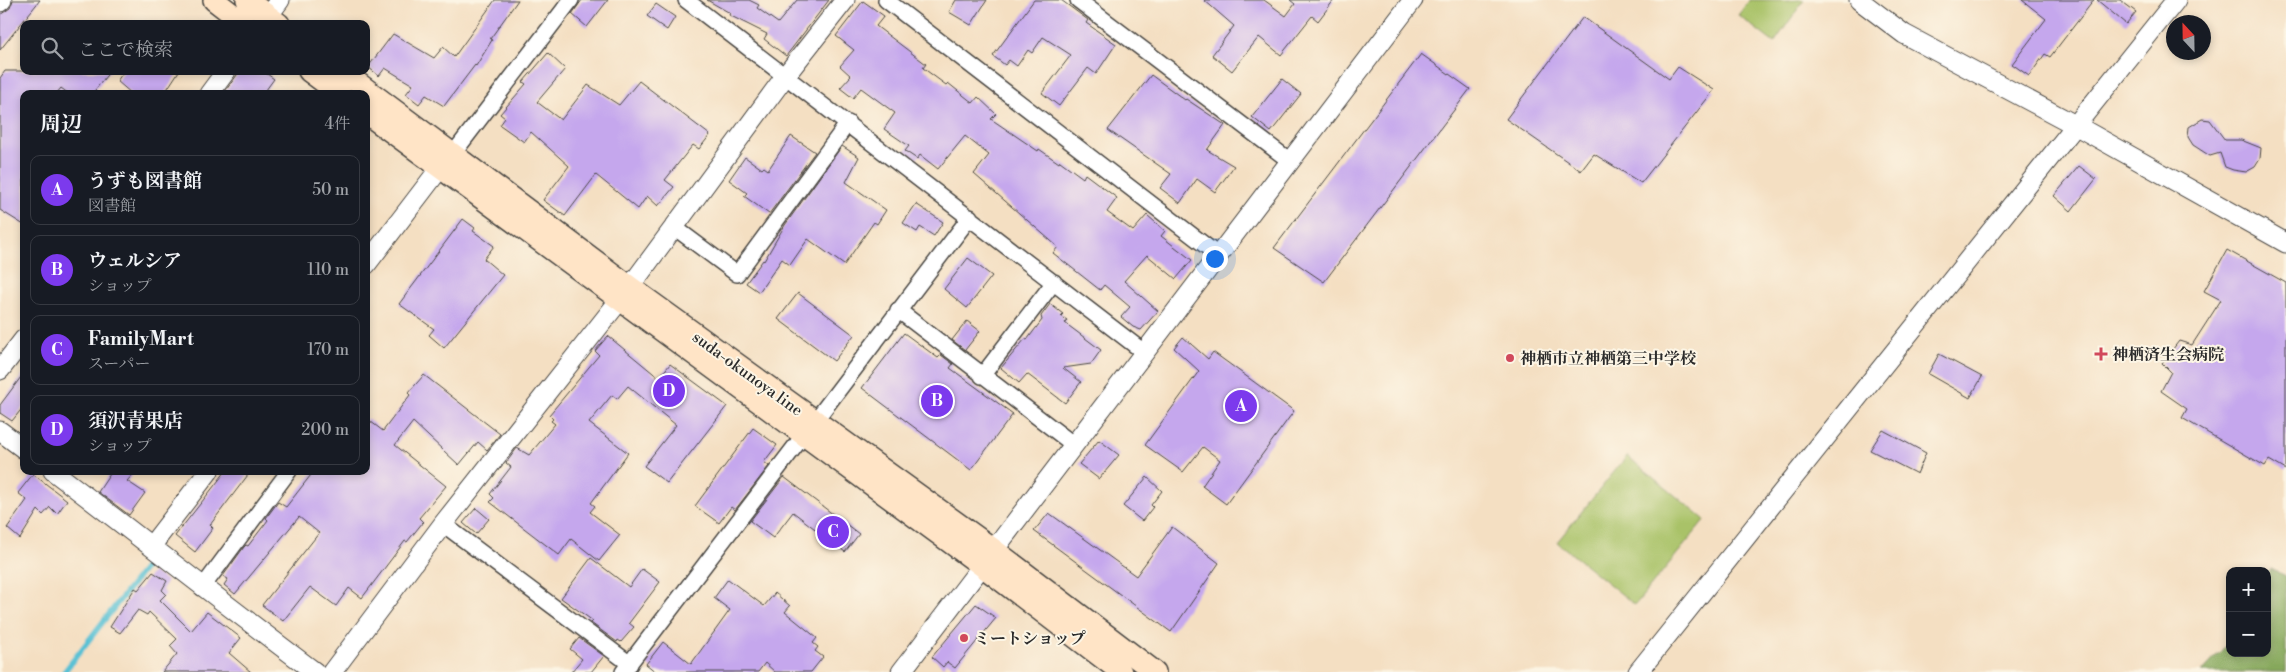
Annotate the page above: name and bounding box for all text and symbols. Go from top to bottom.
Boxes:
north arrow [2166,15,2211,60]
search box [20,20,370,75]
icon: search [38,34,66,62]
text: ここで検索 [78,38,173,62]
text: 周辺 [40,112,82,138]
text: 4件 [324,114,350,134]
text: うずも図書館 [88,169,202,193]
text: A [51,180,63,200]
text: 50 m [312,180,349,200]
text: 図書館 [88,196,136,216]
your location [1202,246,1228,272]
text: ウェルシア [88,249,182,273]
text: B [51,260,63,280]
text: 110 m [307,260,349,280]
text: ショップ [88,276,152,296]
text: FamilyMart [88,327,194,351]
street label: suda-okunoya line [688,327,806,421]
text: C [51,340,63,360]
text: 170 m [307,340,349,360]
place label: 神栖済生会病院 [2112,345,2224,365]
marker: 神栖済生会病院 [2094,347,2108,361]
place label: 神栖市立神栖第三中学校 [1520,349,1697,369]
marker: 神栖市立神栖第三中学校 [1504,352,1516,364]
text: スーパー [88,354,150,374]
pin: D [653,372,685,410]
pin: B [921,382,953,420]
pin: A [1225,387,1257,425]
text: 須沢青果店 [88,409,183,433]
text: D [51,420,63,440]
text: 200 m [301,420,349,440]
text: ショップ [88,436,152,456]
pin: C [817,513,849,551]
map controls [2226,567,2271,657]
button: + [2226,567,2271,612]
button: − [2226,612,2271,657]
place label: ミートショップ [974,629,1086,649]
marker: ミートショップ [958,632,970,644]

